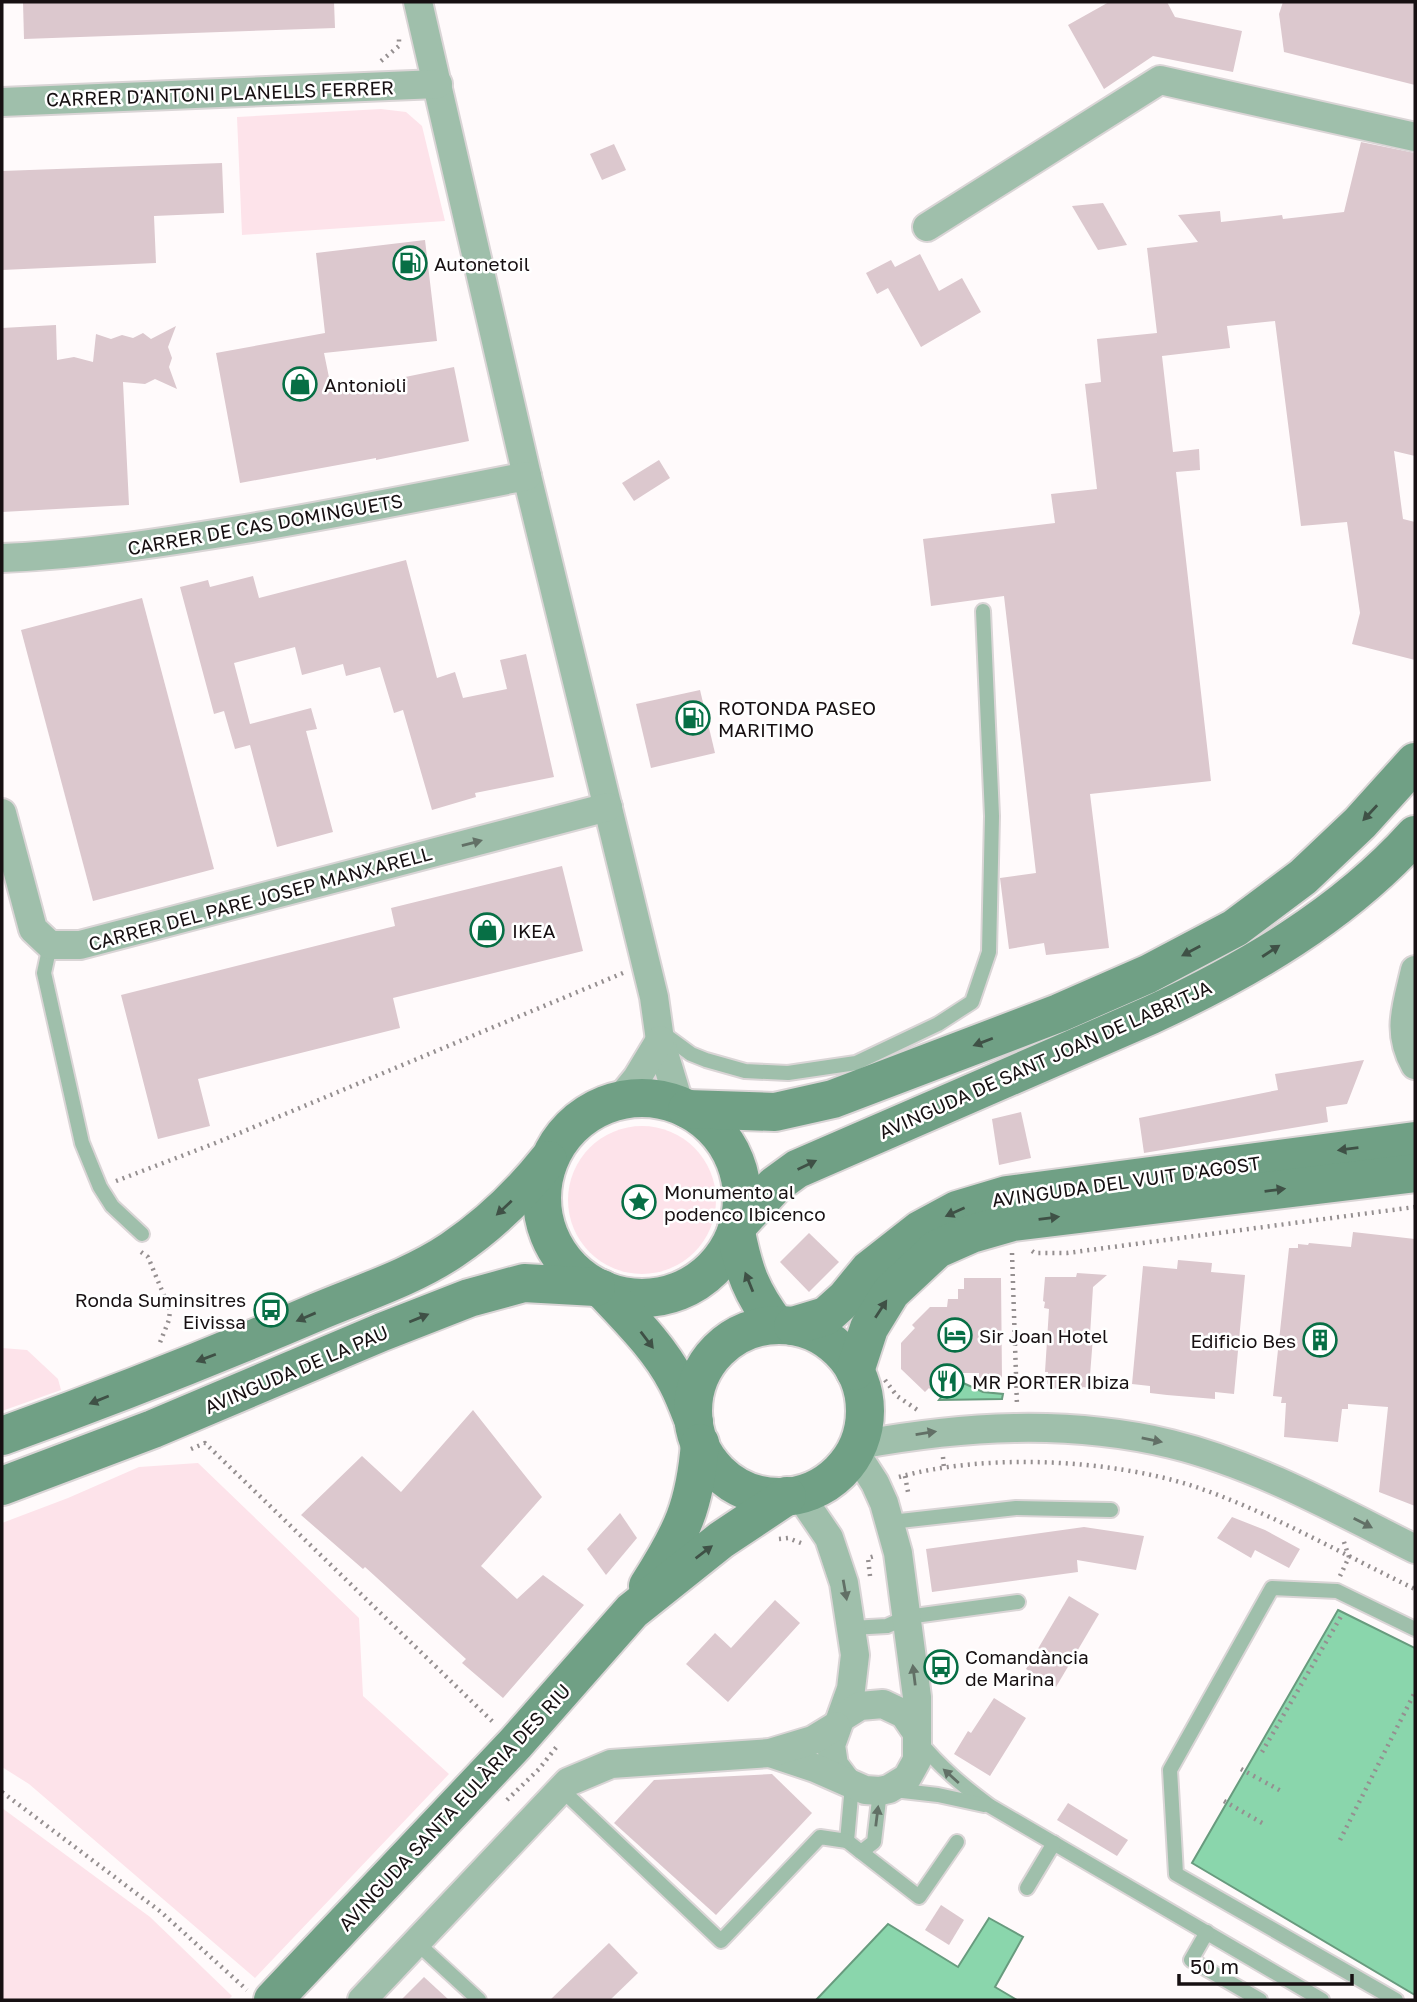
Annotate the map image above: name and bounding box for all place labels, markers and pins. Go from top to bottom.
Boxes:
fuel station icon: Autonetoil [391,244,429,282]
place label: Autonetoil [434,252,530,275]
shop icon: Antonioli [281,365,319,403]
place label: Antonioli [324,373,407,396]
place label: ROTONDA PASEO MARITIMO [718,696,876,741]
fuel station icon: ROTONDA PASEO MARITIMO [674,699,712,737]
shop icon: IKEA [468,911,506,949]
place label: IKEA [512,919,556,942]
place label: Monumento al podenco Ibicenco [664,1180,826,1225]
place icon: Monumento al podenco Ibicenco [620,1183,658,1221]
place label: Ronda Suminsitres Eivissa [75,1288,246,1333]
bus stop icon: Ronda Suminsitres Eivissa [252,1291,290,1329]
hotel icon: Sir Joan Hotel [936,1316,974,1354]
building icon: Edificio Bes [1301,1321,1339,1359]
place label: Sir Joan Hotel [979,1324,1108,1347]
place label: Edificio Bes [1190,1329,1296,1352]
restaurant icon: MR PORTER Ibiza [928,1362,966,1400]
place label: MR PORTER Ibiza [972,1370,1129,1393]
place label: Comandància de Marina [965,1645,1089,1690]
bus stop icon: Comandància de Marina [922,1648,960,1686]

